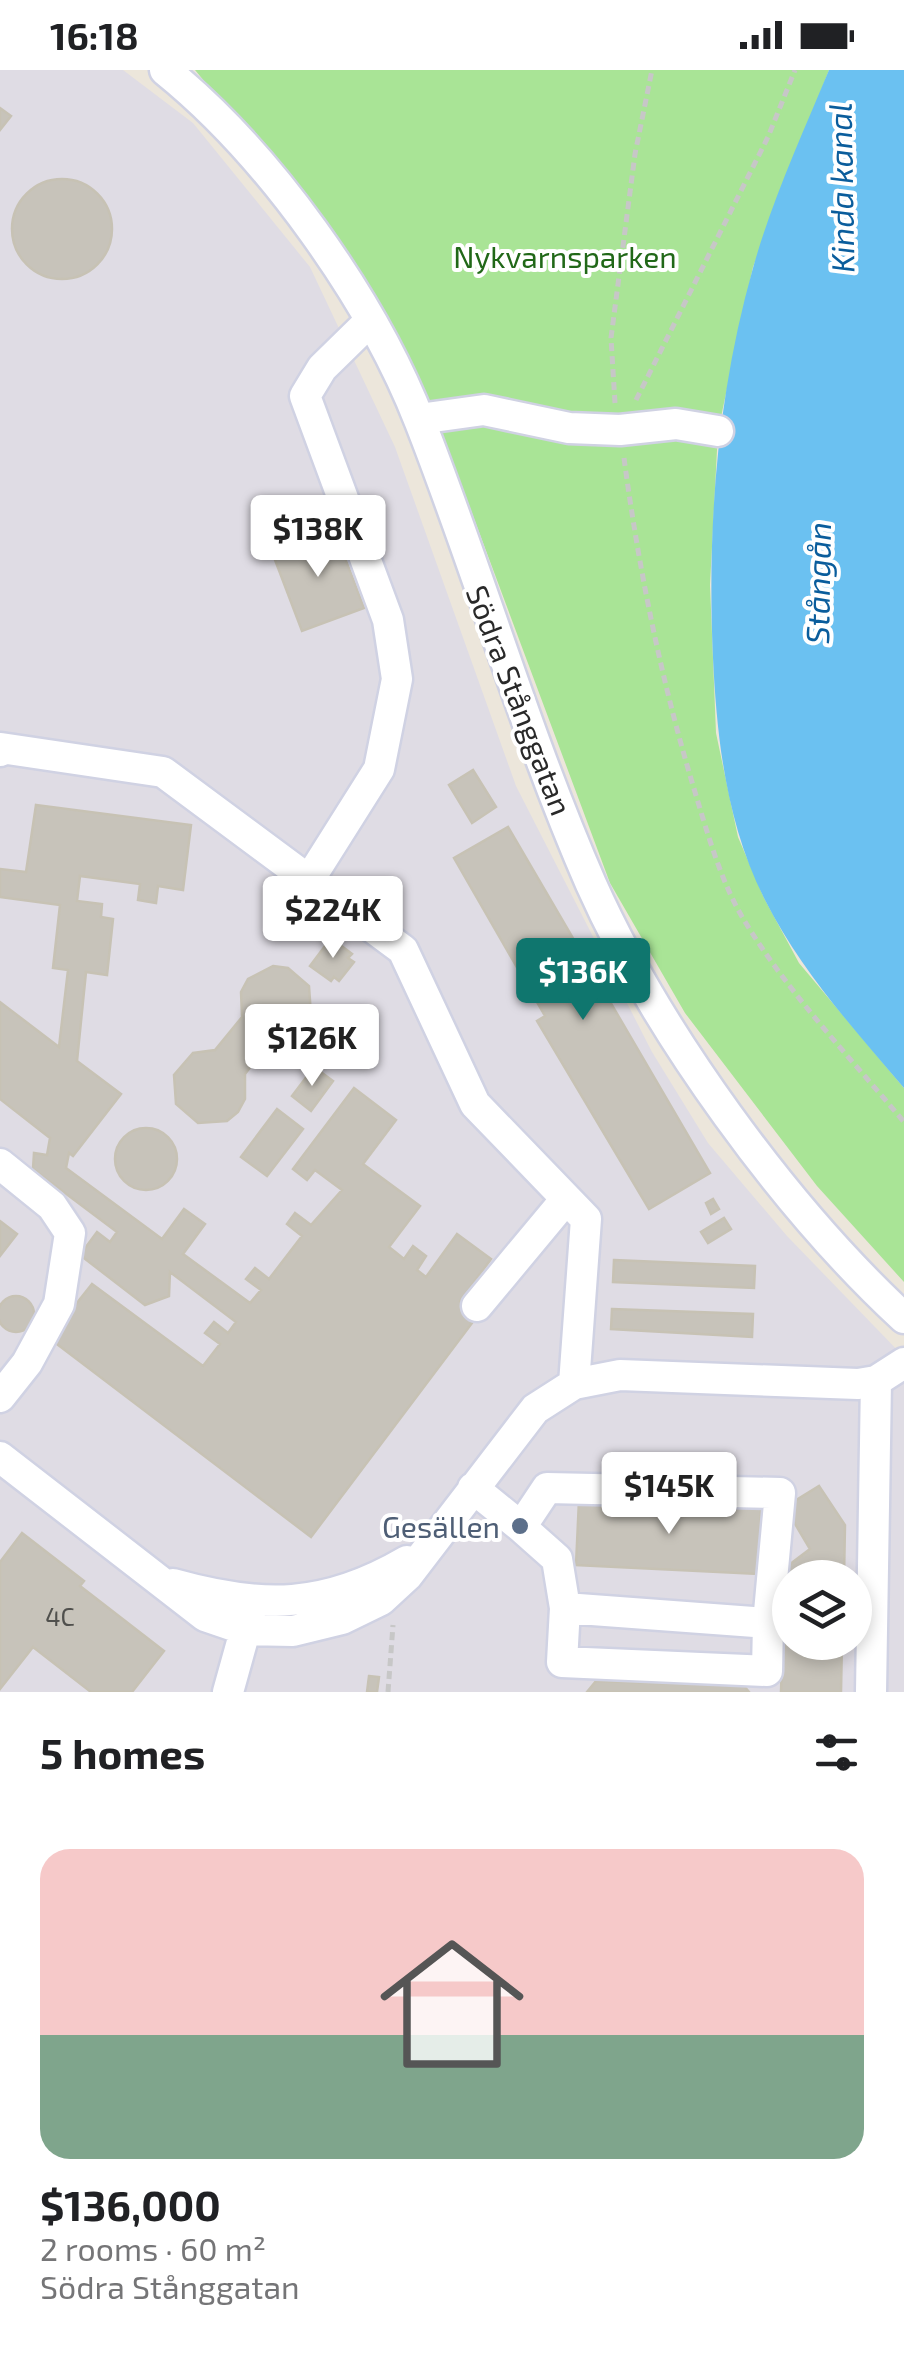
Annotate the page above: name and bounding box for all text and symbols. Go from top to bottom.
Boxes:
text: 16:18 [50,12,139,58]
water label: Kinda kanal [820,103,860,273]
park label: Nykvarnsparken [453,238,677,274]
pin: $138K [248,495,388,580]
text: $138K [273,508,363,546]
water label: Stångån [797,522,838,644]
street label: Södra Stånggatan [460,580,580,820]
pin: $224K [263,876,403,961]
text: $224K [285,889,381,927]
pin: $136K [513,938,653,1023]
text: $136K [538,951,628,989]
pin: $126K [242,1004,382,1089]
text: $126K [267,1017,357,1055]
pin: $145K [599,1452,739,1537]
text: $145K [624,1465,714,1503]
place label: Gesällen [382,1508,500,1544]
marker: Gesällen [509,1515,531,1537]
map controls [772,1560,872,1660]
button: layers [772,1560,872,1660]
house number: 4C [45,1601,75,1631]
icon: filters [809,1725,864,1780]
text: 5 homes [40,1727,205,1777]
icon: home [362,1914,542,2094]
text: $136,000 [40,2179,221,2229]
text: 2 rooms · 60 m² [40,2229,266,2267]
text: Södra Stånggatan [40,2267,300,2305]

